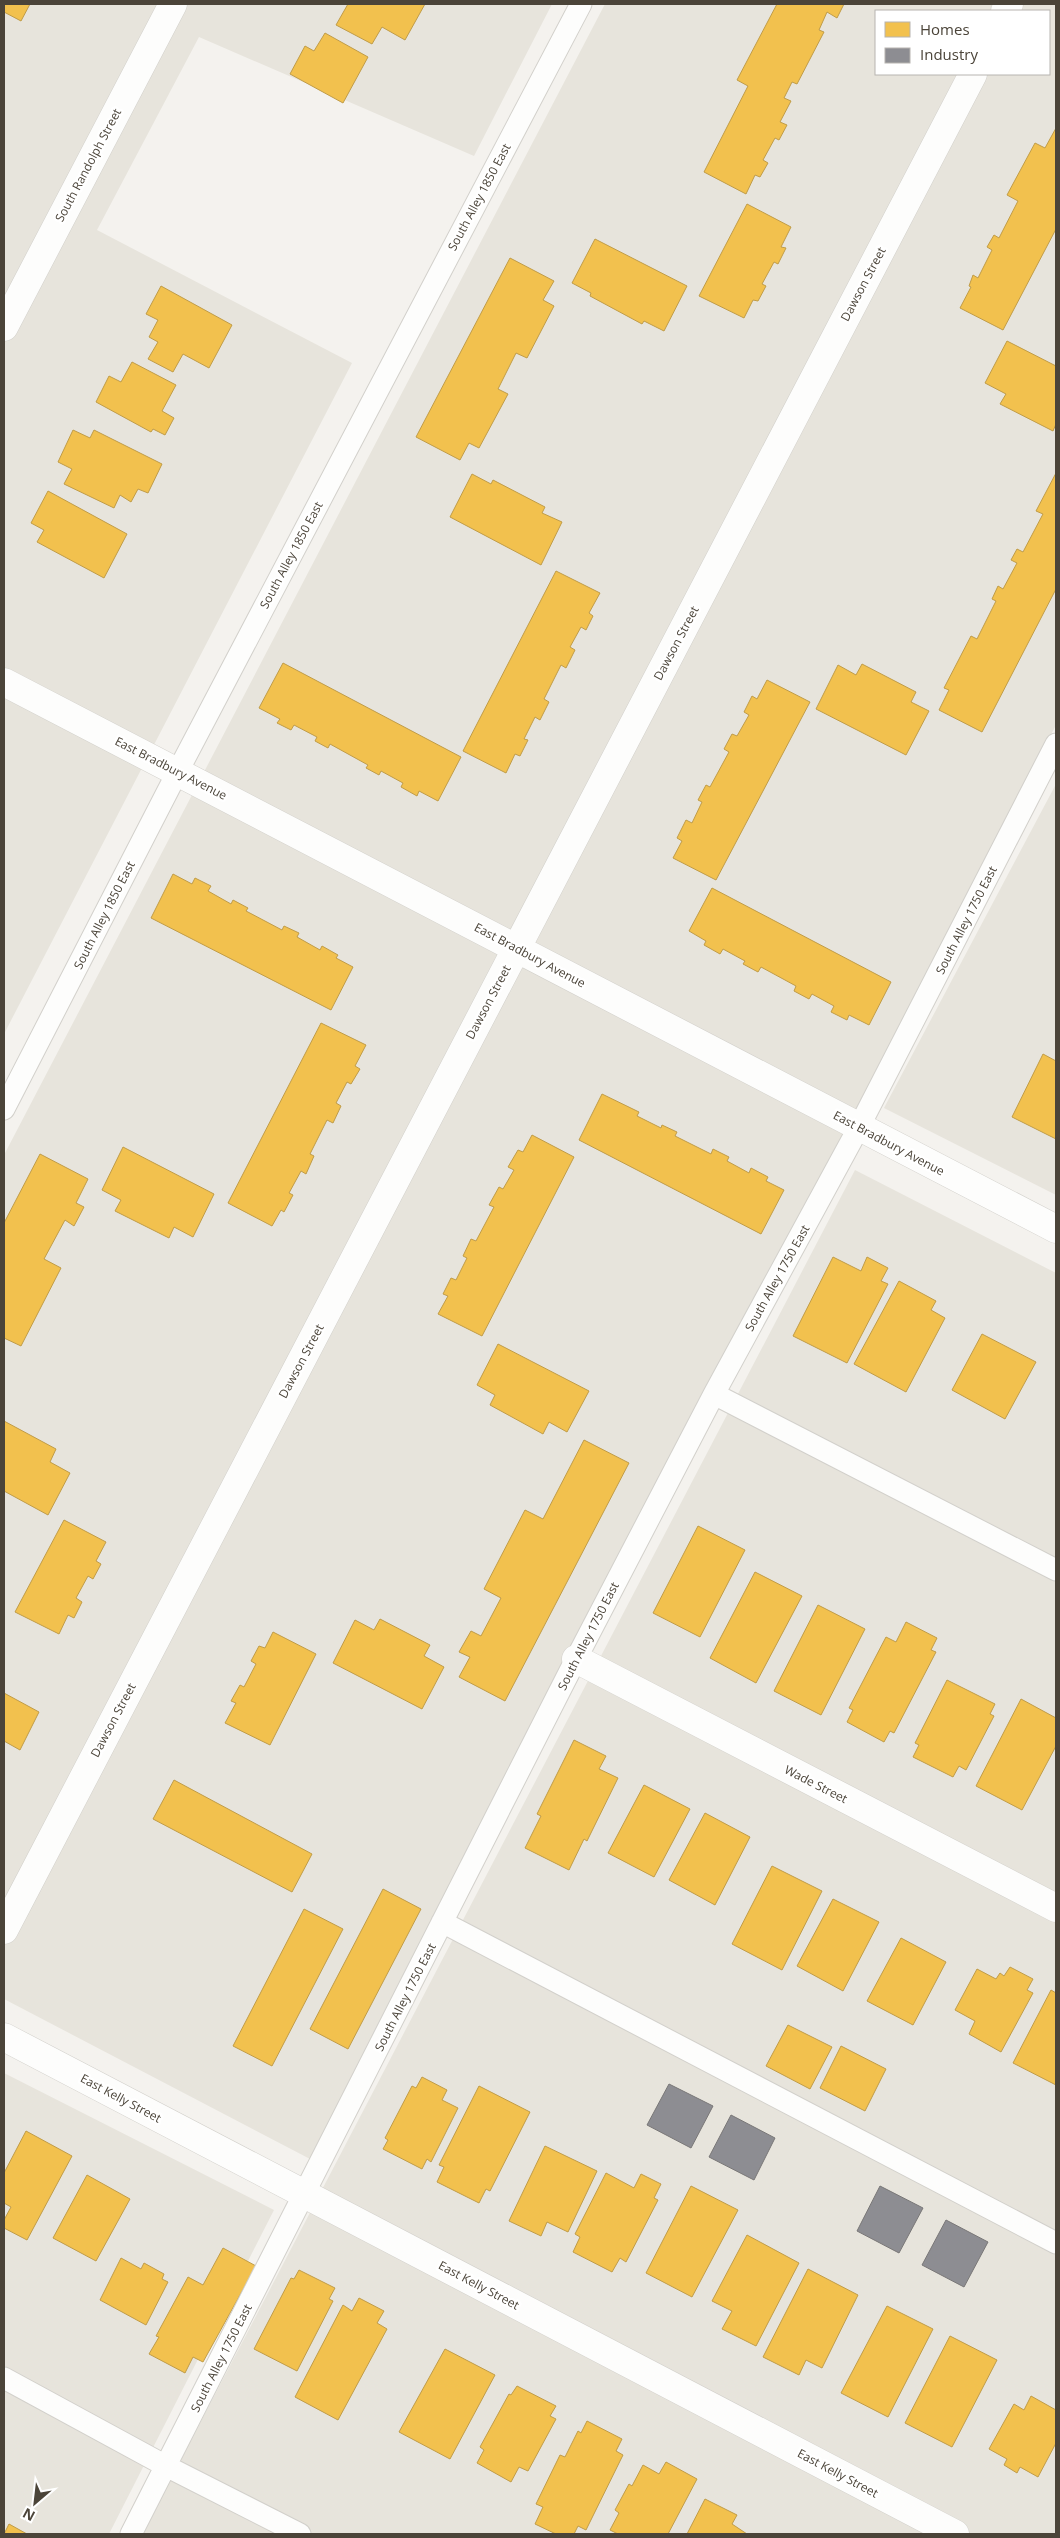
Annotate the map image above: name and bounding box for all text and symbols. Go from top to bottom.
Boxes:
legend [875,10,1050,75]
text: Homes [920,19,970,39]
text: Industry [920,44,978,64]
street label: South Randolph Street [51,105,125,225]
street label: South Alley 1850 East [443,140,515,254]
street label: Dawson Street [836,244,890,324]
street label: South Alley 1850 East [255,498,327,612]
street label: Dawson Street [649,603,703,683]
street label: East Bradbury Avenue [112,732,230,804]
street label: South Alley 1850 East [69,858,139,972]
street label: South Alley 1750 East [931,863,1001,977]
street label: East Bradbury Avenue [471,918,589,992]
street label: Dawson Street [461,962,515,1042]
street label: East Bradbury Avenue [830,1106,948,1180]
street label: South Alley 1750 East [741,1222,813,1334]
street label: Dawson Street [274,1321,328,1401]
street label: South Alley 1750 East [553,1579,623,1693]
street label: Dawson Street [86,1680,140,1760]
street label: Wade Street [782,1761,850,1807]
street label: South Alley 1750 East [370,1940,440,2054]
street label: East Kelly Street [78,2070,164,2126]
street label: East Kelly Street [436,2257,522,2313]
street label: South Alley 1750 East [186,2301,256,2415]
street label: East Kelly Street [795,2445,881,2501]
north arrow [10,2478,60,2528]
text: N [19,2504,38,2526]

